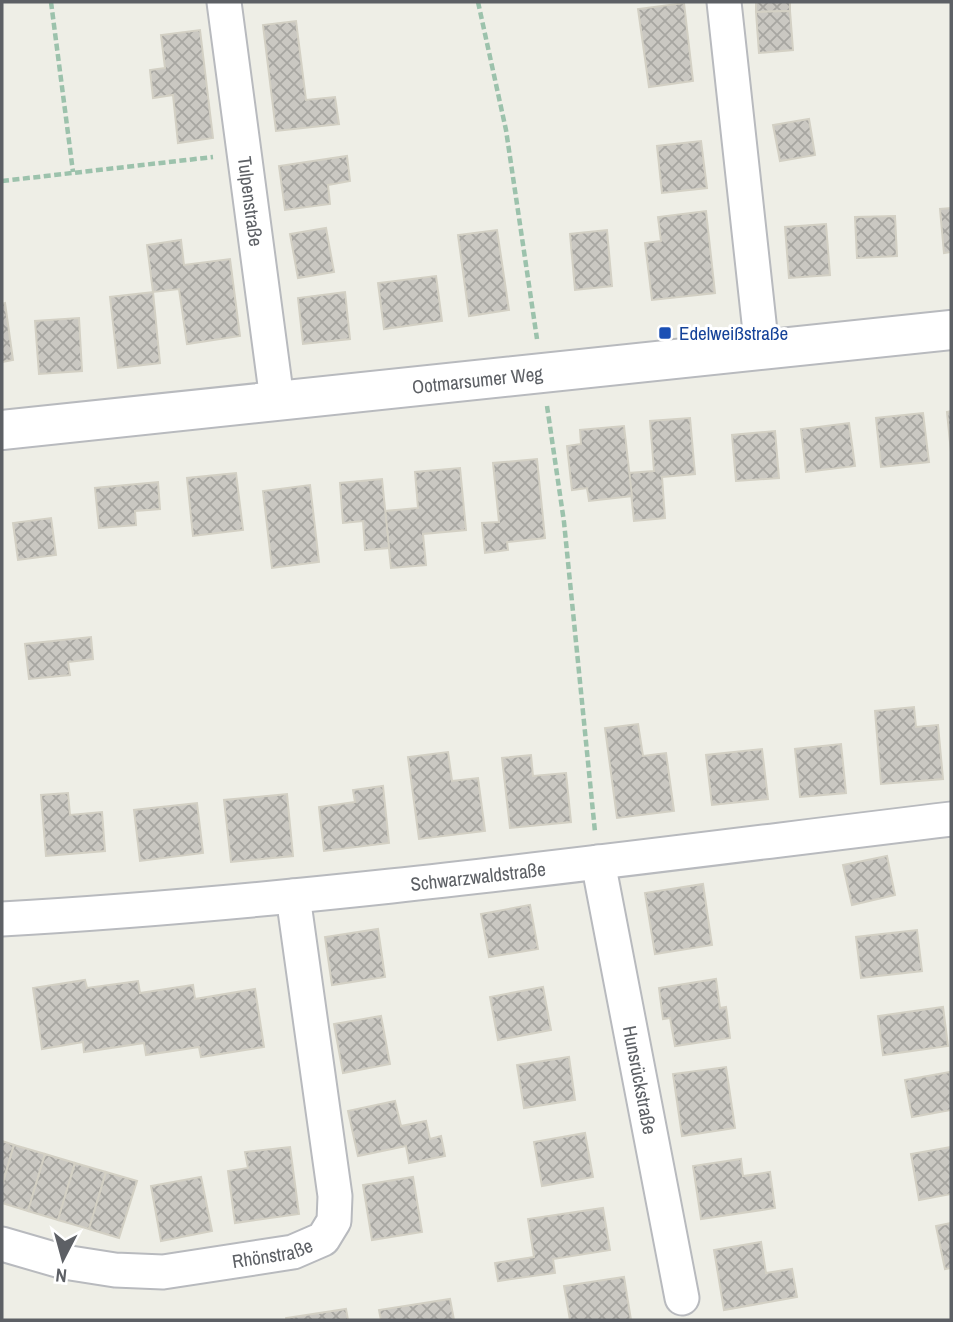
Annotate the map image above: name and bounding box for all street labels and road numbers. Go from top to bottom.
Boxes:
street label: Tulpenstraße [232,155,269,248]
street label: Ootmarsumer Weg [411,360,544,400]
street label: Schwarzwaldstraße [409,856,547,897]
street label: Hunsrückstraße [617,1024,663,1136]
street label: Rhönstraße [230,1232,317,1274]

